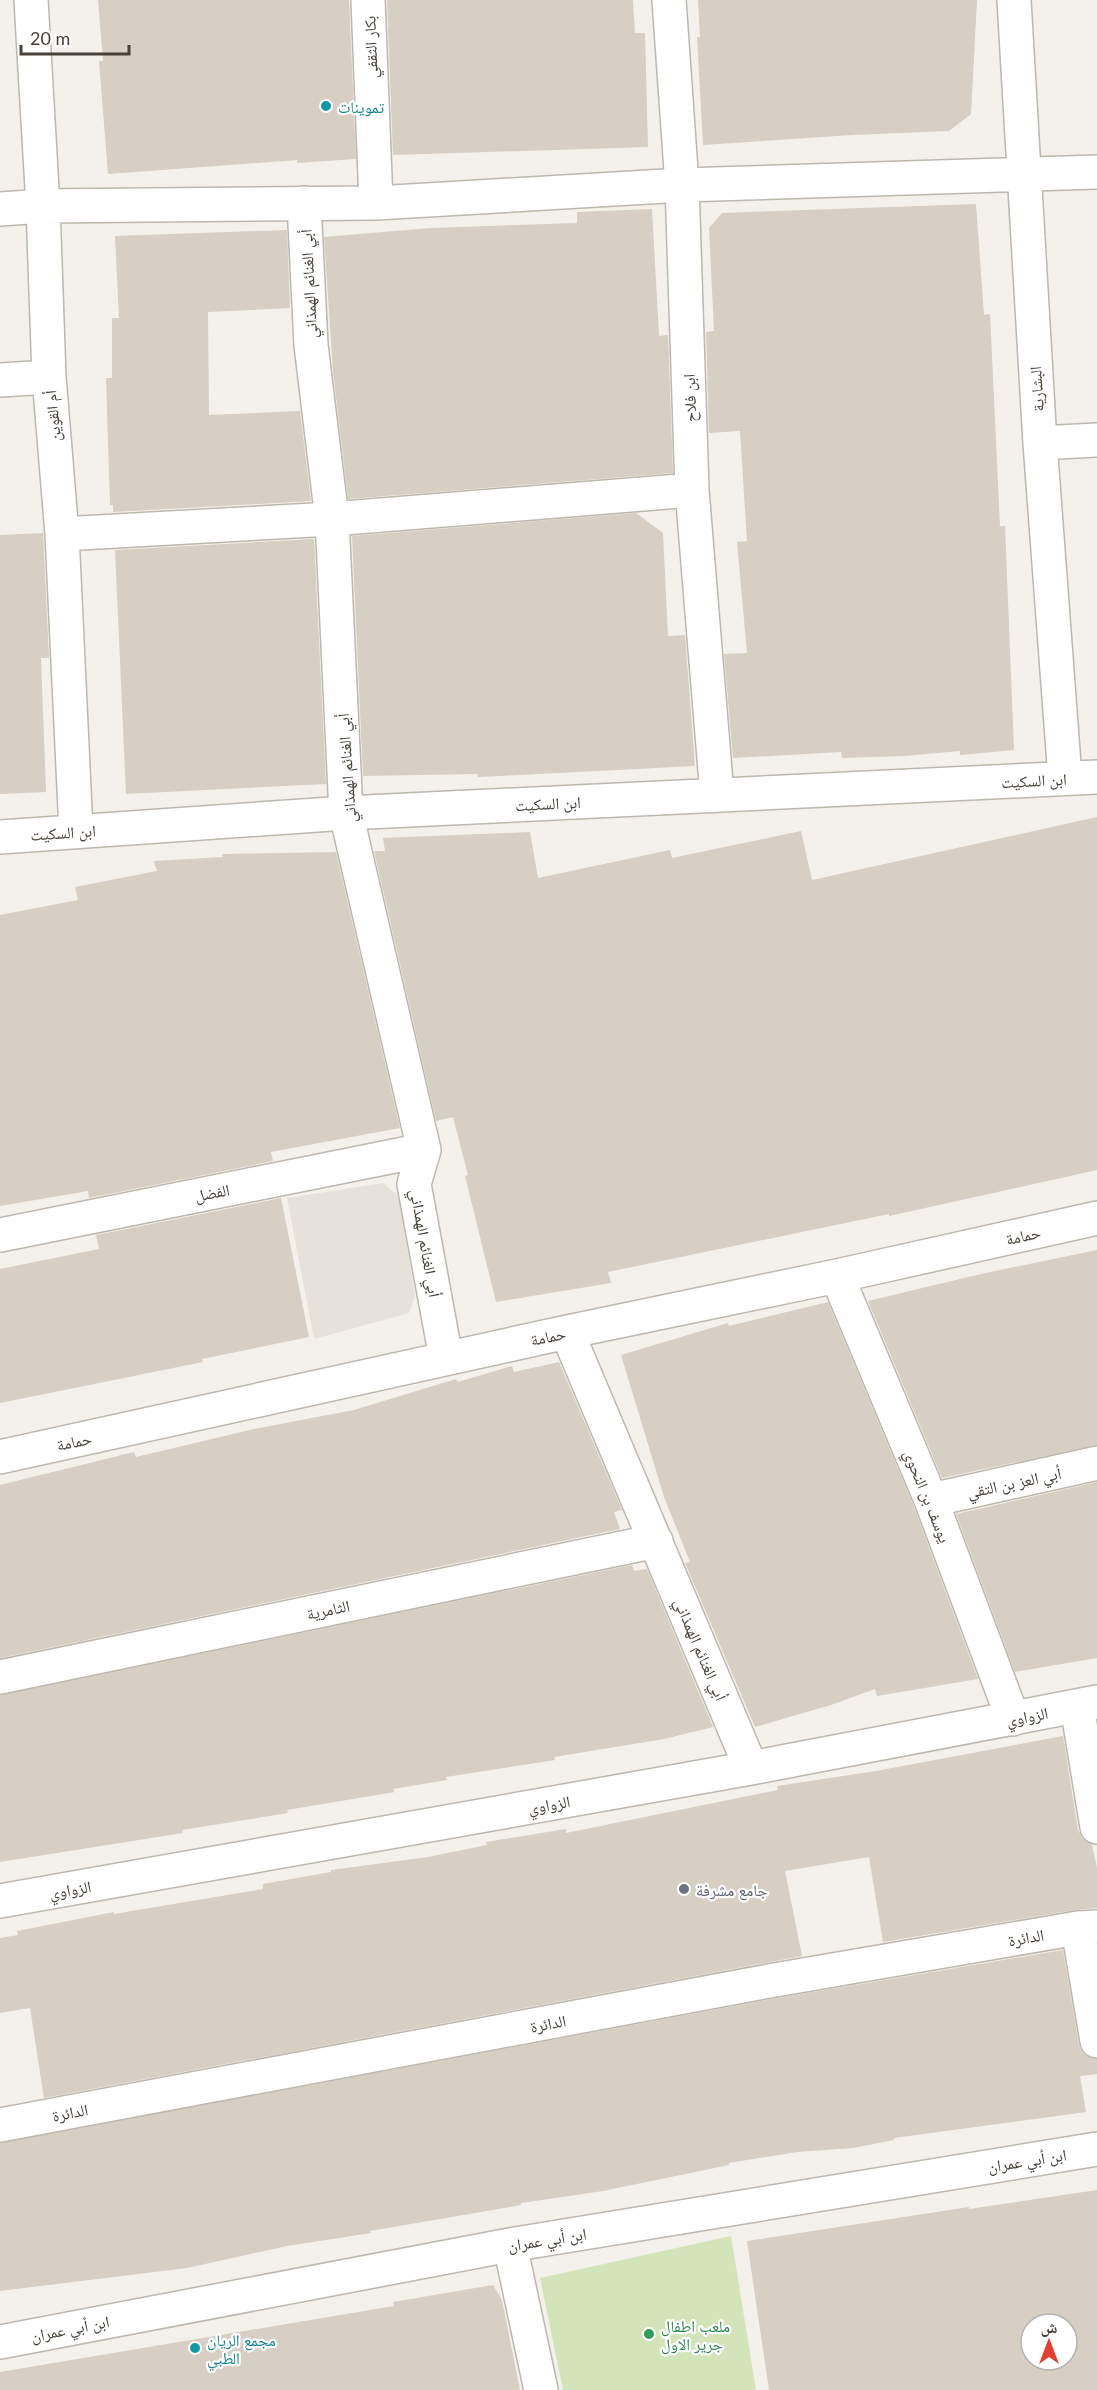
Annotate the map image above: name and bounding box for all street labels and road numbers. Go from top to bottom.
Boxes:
street label: بكار الثقفي [359,15,385,79]
street label: أبي الغنائم الهمذاني [296,229,324,339]
street label: البشارية [1025,366,1048,412]
street label: ابن فلاح [679,373,701,422]
street label: أم القوين [40,389,66,442]
street label: أبي الغنائم الهمذاني [333,712,363,823]
street label: ابن السكيت [1001,769,1067,793]
street label: ابن السكيت [515,792,581,816]
street label: ابن السكيت [30,820,97,846]
street label: الفضل [193,1179,232,1207]
street label: أبي الغنائم الهمذاني [403,1187,445,1299]
street label: حمامة [1004,1222,1042,1248]
street label: حمامة [529,1323,567,1349]
street label: حمامة [55,1428,93,1454]
street label: يوسف بن النحوي [897,1447,955,1547]
street label: أبي العز بن التقي [965,1463,1064,1505]
street label: الثامرية [305,1595,351,1624]
street label: أبي الغنائم الهمذاني [667,1595,731,1705]
street label: الزواوي [1004,1703,1050,1733]
street label: الزواوي [527,1791,572,1821]
street label: الزواوي [48,1876,93,1906]
street label: الدائرة [1007,1925,1046,1950]
street label: الدائرة [529,2010,568,2037]
street label: الدائرة [51,2099,90,2126]
street label: ابن أبي عمران [986,2144,1068,2180]
street label: ابن أبي عمران [506,2223,588,2259]
street label: ابن أبي عمران [29,2311,112,2349]

